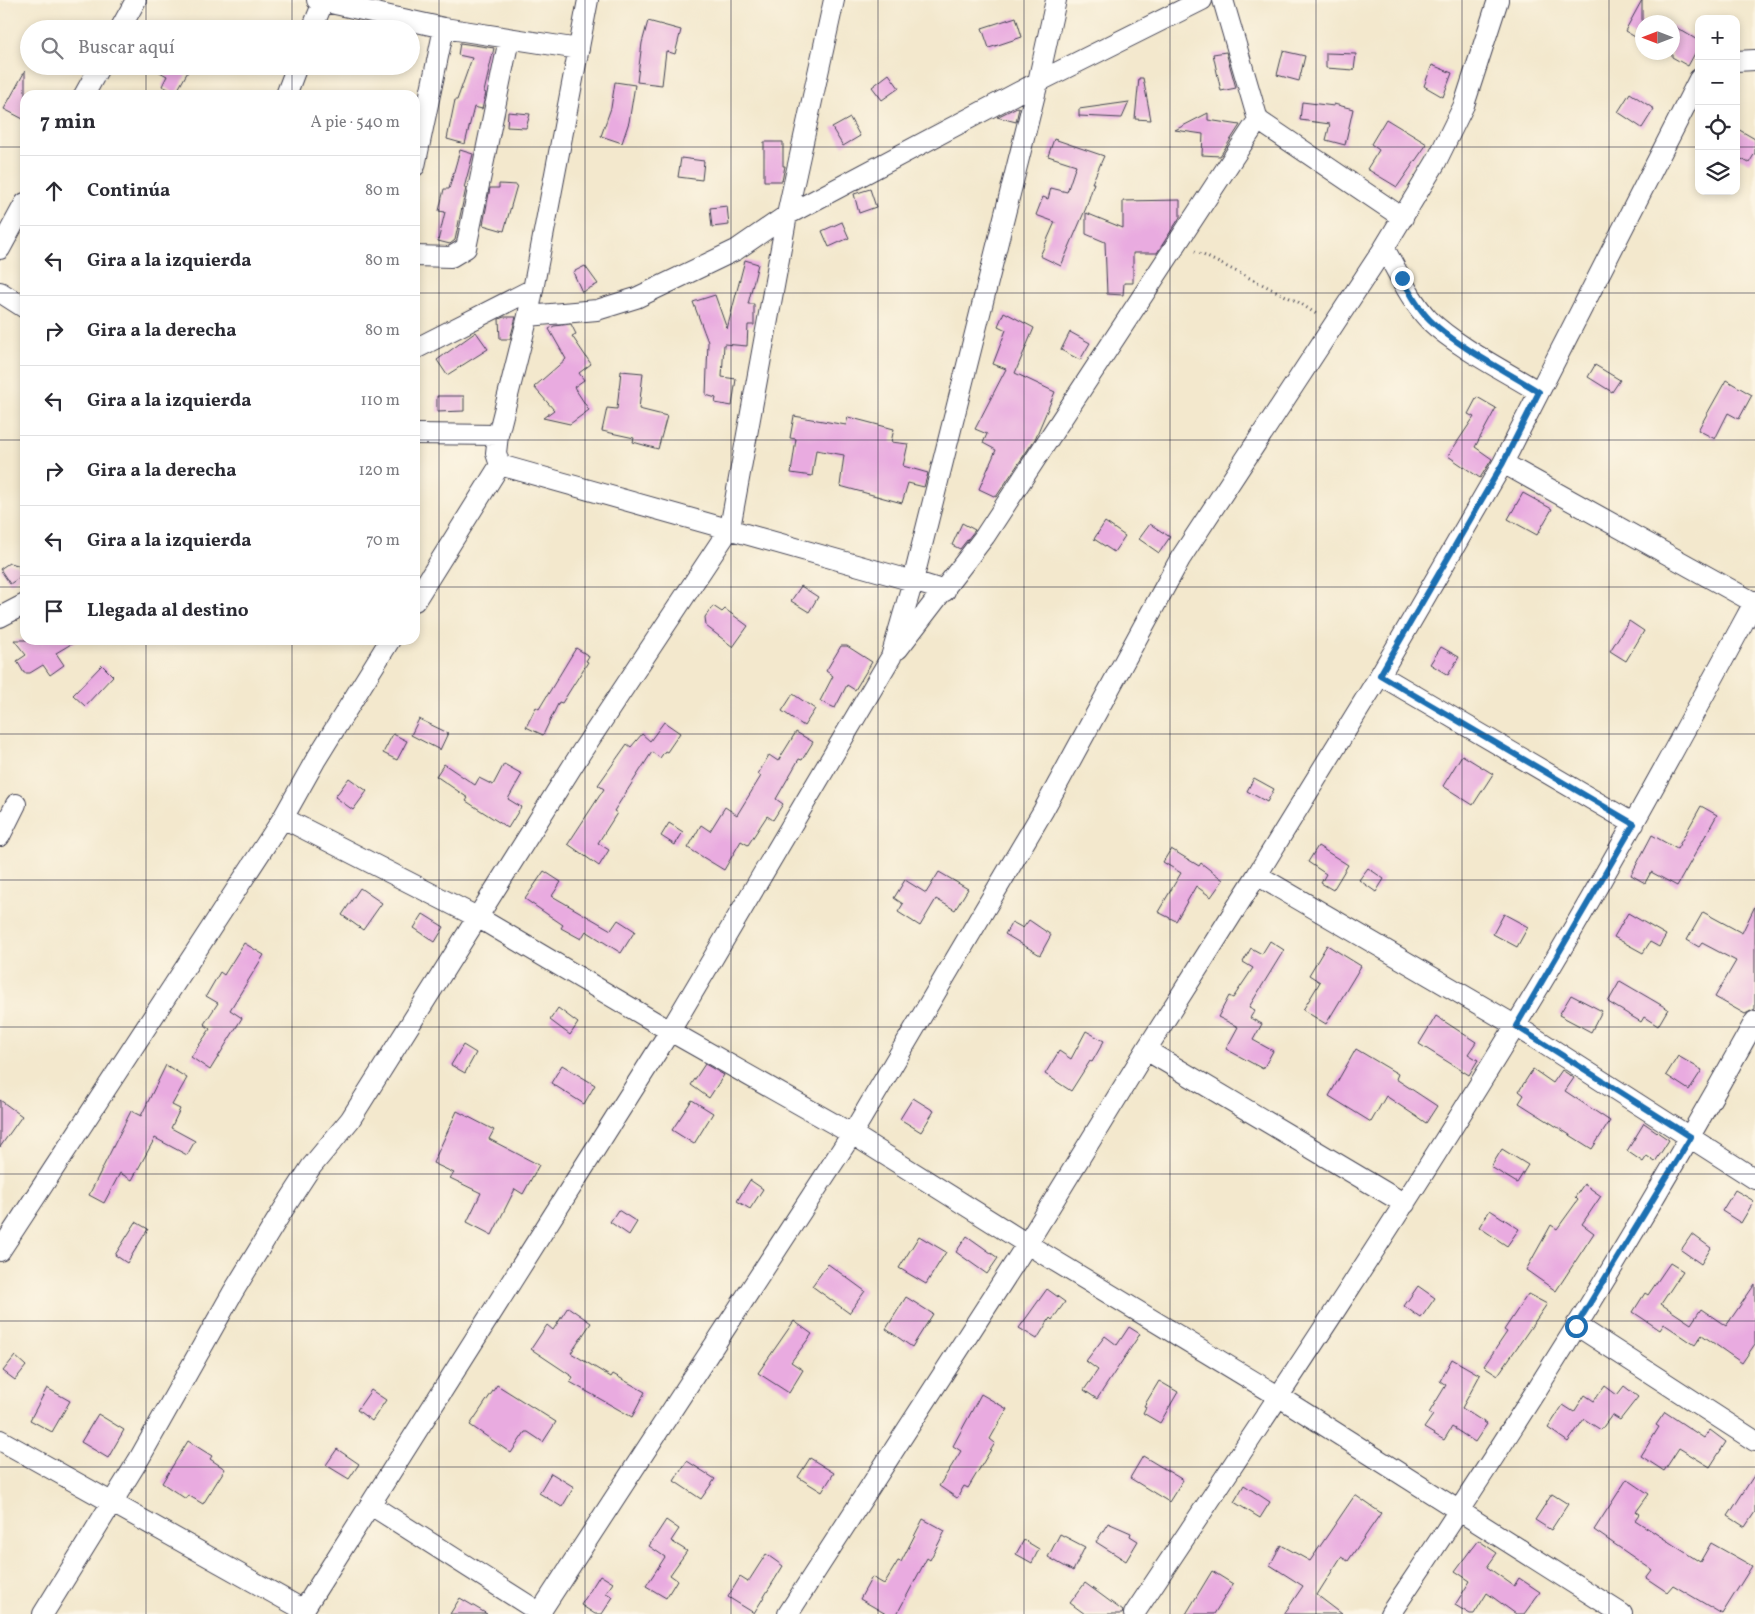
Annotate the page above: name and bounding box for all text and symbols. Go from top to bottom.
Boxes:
north arrow [1635,15,1680,60]
map controls [1695,15,1740,195]
button: + [1695,15,1740,60]
search box [20,20,420,75]
icon: search [38,34,66,62]
text: Buscar aquí [78,35,175,61]
button: − [1695,60,1740,105]
button: locate [1695,105,1740,150]
text: 7 min [40,108,96,137]
text: A pie · 540 m [311,112,400,134]
button: layers [1695,150,1740,195]
icon: ahead [40,177,68,205]
text: Continúa [87,178,170,204]
text: 80 m [365,180,400,202]
icon: left [40,247,68,275]
text: Gira a la izquierda [87,248,252,274]
text: 80 m [365,250,400,272]
route end [1391,267,1414,290]
icon: right [40,317,68,345]
text: Gira a la derecha [87,318,237,344]
text: 80 m [365,320,400,342]
icon: left [40,387,68,415]
text: Gira a la izquierda [87,388,252,414]
text: 110 m [361,390,400,412]
icon: right [40,457,68,485]
text: Gira a la derecha [87,458,237,484]
text: 120 m [358,460,400,482]
icon: left [40,527,68,555]
text: Gira a la izquierda [87,528,252,554]
text: 70 m [366,530,400,552]
icon: arrive [40,597,68,625]
text: Llegada al destino [87,598,249,624]
route start [1565,1315,1588,1338]

